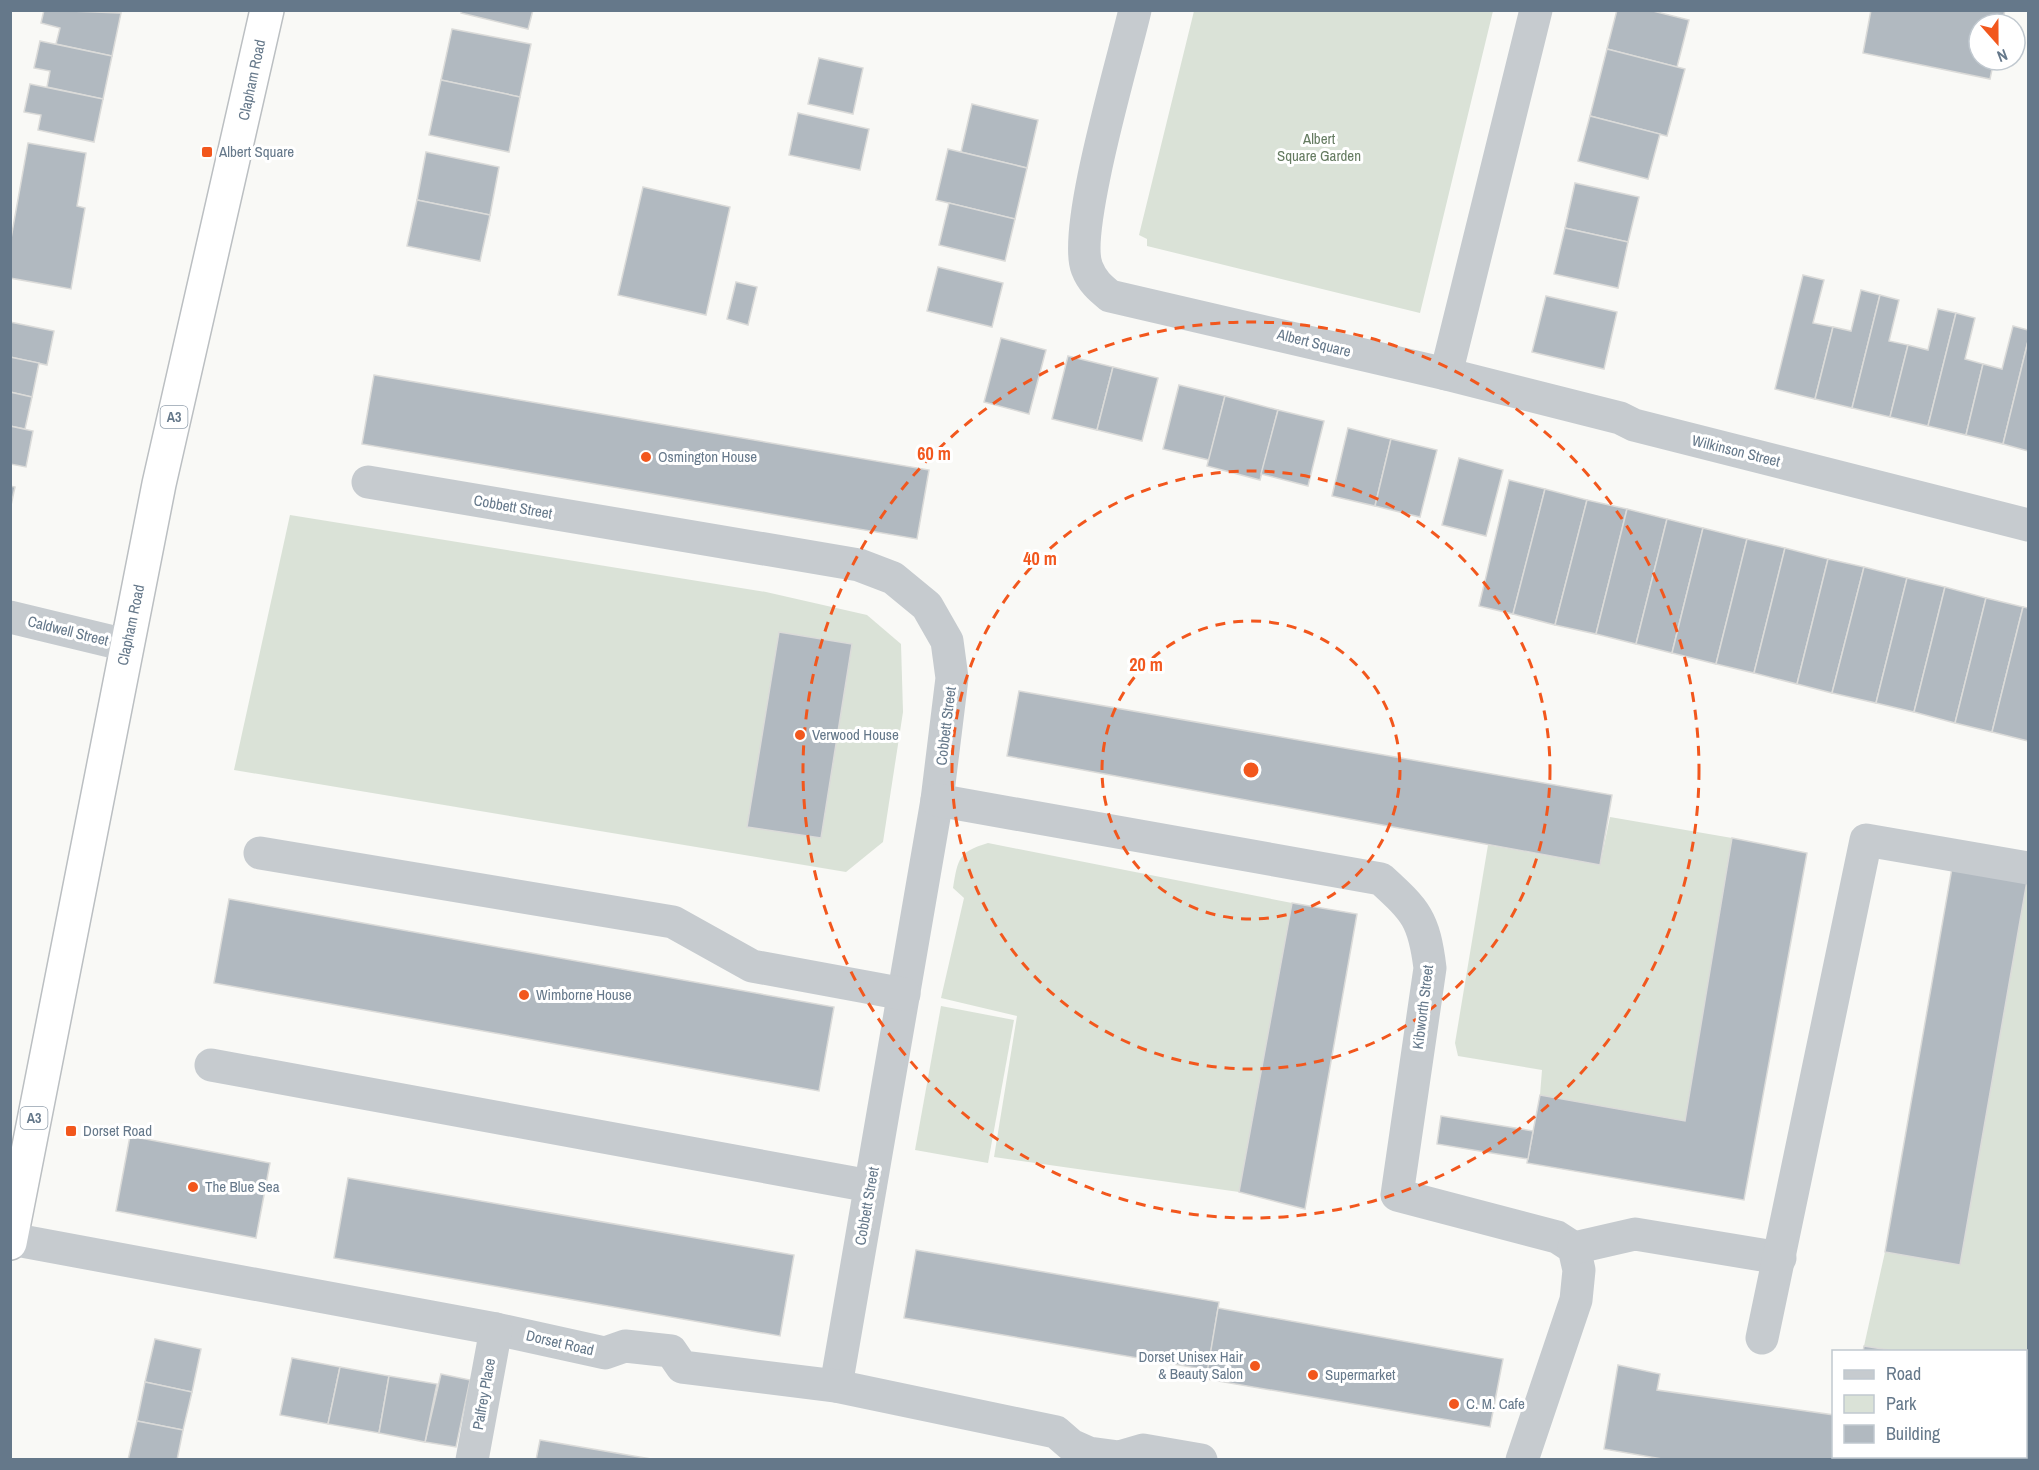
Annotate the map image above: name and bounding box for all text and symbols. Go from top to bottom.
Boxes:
north arrow [1967,12,2027,72]
street label: Clapham Road [233,38,270,122]
text: N [1994,44,2011,68]
park label: Albert Square Garden [1277,128,1361,166]
place label: Albert Square [218,141,294,162]
marker: Albert Square [200,145,214,159]
street label: Albert Square [1274,323,1353,362]
road number: A3 [160,406,188,428]
street label: Wilkinson Street [1690,429,1783,472]
text: 60 m [917,441,951,466]
place label: Osmington House [658,446,757,467]
marker: Osmington House [639,450,653,464]
street label: Cobbett Street [472,489,555,524]
text: 40 m [1023,546,1057,571]
street label: Clapham Road [112,583,149,667]
street label: Caldwell Street [25,610,111,651]
text: 20 m [1129,652,1163,677]
street label: Cobbett Street [930,685,961,767]
place label: Verwood House [812,724,899,745]
marker: Verwood House [793,728,807,742]
centre of rings [1241,760,1261,780]
street label: Kibworth Street [1407,963,1438,1050]
place label: Wimborne House [536,984,632,1005]
marker: Wimborne House [517,988,531,1002]
road number: A3 [20,1107,48,1129]
place label: Dorset Road [83,1120,152,1141]
marker: Dorset Road [64,1124,78,1138]
street label: Cobbett Street [849,1164,884,1247]
place label: The Blue Sea [205,1176,280,1197]
marker: The Blue Sea [186,1180,200,1194]
street label: Dorset Road [524,1325,596,1361]
place label: Dorset Unisex Hair & Beauty Salon [1138,1346,1243,1384]
legend [1832,1350,2027,1458]
street label: Palfrey Place [467,1356,500,1431]
marker: Dorset Unisex Hair & Beauty Salon [1248,1359,1262,1373]
text: Road [1886,1361,1921,1386]
place label: Supermarket [1325,1364,1396,1385]
marker: Supermarket [1306,1368,1320,1382]
text: Park [1886,1391,1917,1416]
place label: C. M. Cafe [1466,1393,1525,1414]
marker: C. M. Cafe [1447,1397,1461,1411]
text: Building [1886,1421,1941,1446]

